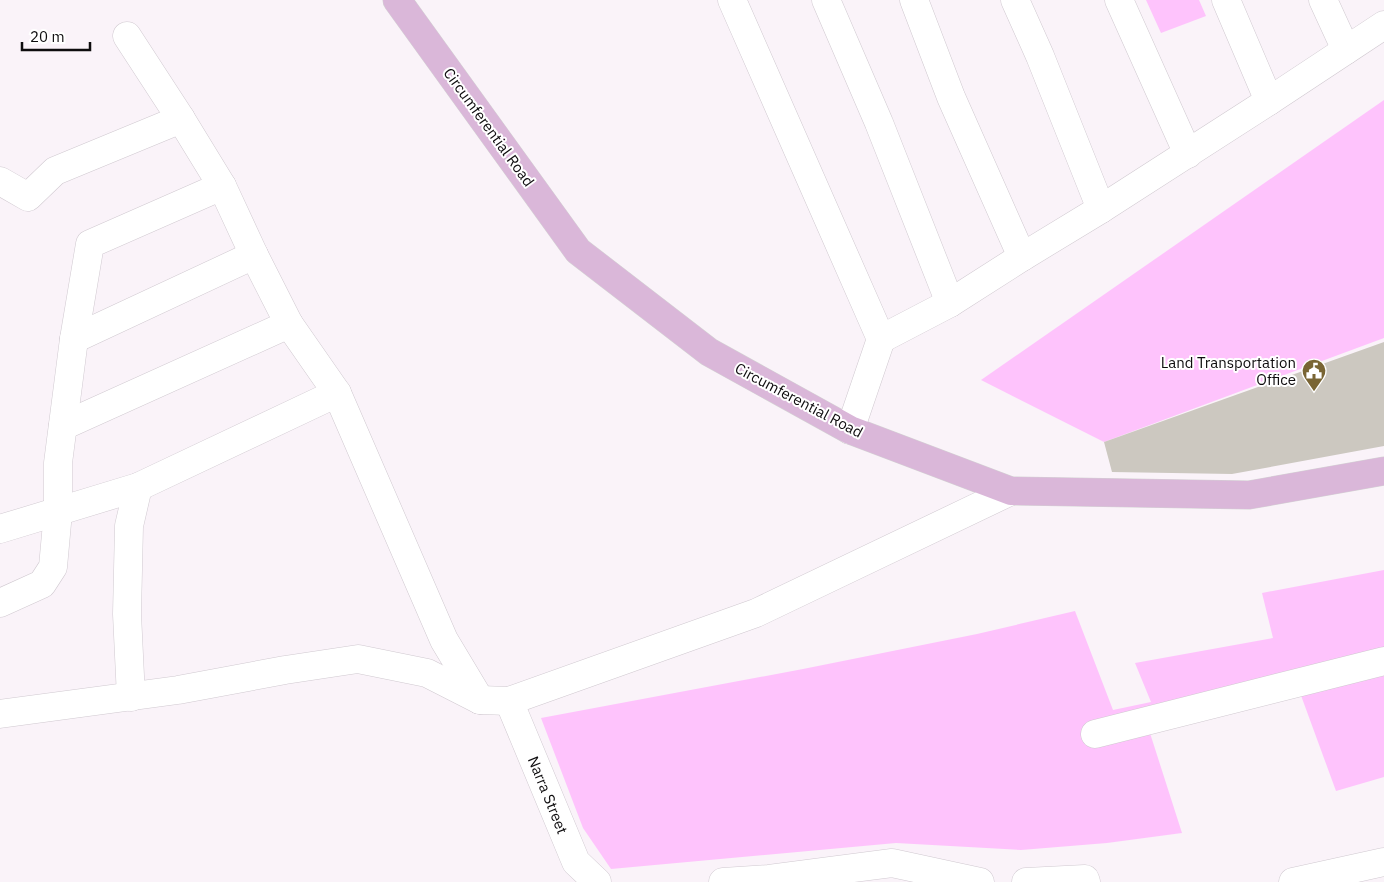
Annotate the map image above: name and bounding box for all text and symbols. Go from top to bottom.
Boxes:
scale bar [22,20,90,52]
text: 20 m [30,27,65,46]
street label: Circumferential Road [440,64,538,190]
place label: Land Transportation Office [1161,353,1296,389]
street label: Circumferential Road [732,358,866,442]
public building icon: Land Transportation Office [1301,358,1327,392]
street label: Narra Street [524,753,572,837]

